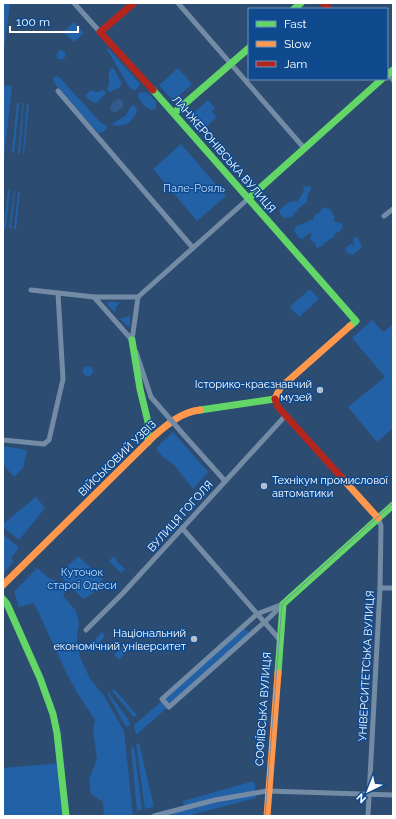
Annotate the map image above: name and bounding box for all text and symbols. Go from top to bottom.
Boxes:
scale bar [10,8,78,34]
legend [248,8,388,80]
text: 100 m [16,15,50,29]
text: Fast [284,17,307,31]
text: Slow [284,37,311,51]
text: Jam [284,57,307,71]
street label: ЛАНЖЕРОНІВСЬКА ВУЛИЦЯ [169,93,278,216]
park label: Пале-Рояль [163,182,226,195]
place label: Історико-краєзнавчий музей [195,378,312,404]
marker: Історико-краєзнавчий музей [315,385,325,395]
street label: ВІЙСЬКОВИЙ УЗВІЗ [76,418,159,499]
place label: Технікум промислової автоматики [272,474,389,500]
street label: ВУЛИЦЯ ГОГОЛЯ [145,478,216,555]
marker: Технікум промислової автоматики [259,481,269,491]
park label: Куточок старої Одеси [47,566,117,592]
street label: УНІВЕРСИТЕТСЬКА ВУЛИЦЯ [356,590,377,742]
place label: Національний економічний університет [53,627,187,653]
marker: Національний економічний університет [189,634,199,644]
street label: СОФІЇВСЬКА ВУЛИЦЯ [253,652,274,766]
north arrow [348,771,388,811]
text: N [354,790,369,806]

